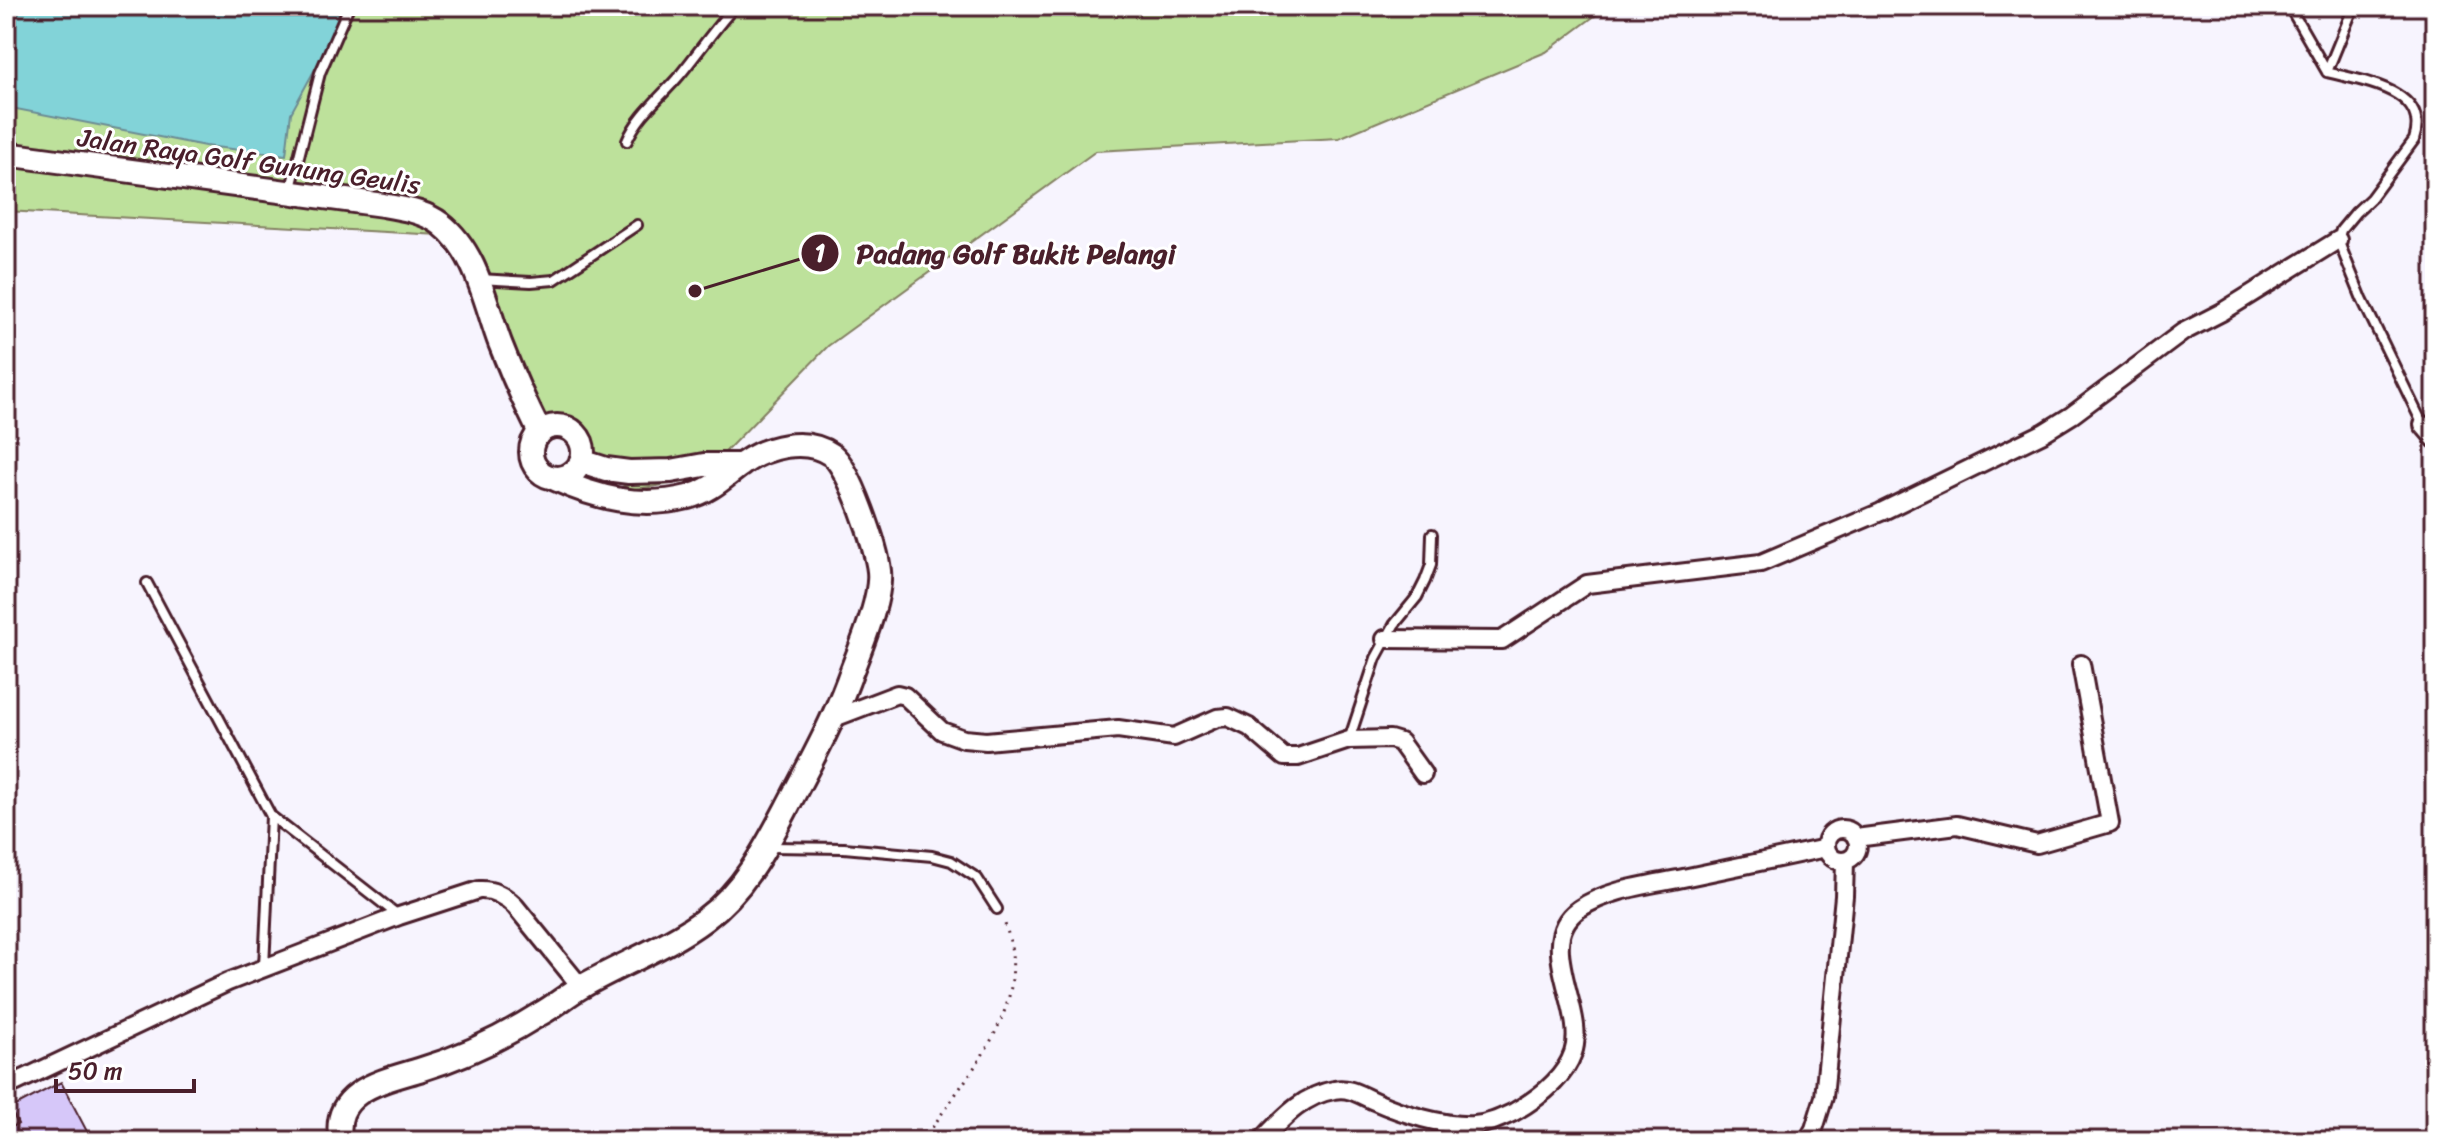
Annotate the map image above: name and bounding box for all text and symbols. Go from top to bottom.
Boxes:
street label: Jalan Raya Golf Gunung Geulis [74,114,424,208]
callout: Padang Golf Bukit Pelangi [800,227,1193,279]
text: Padang Golf Bukit Pelangi [857,229,1177,278]
text: 1 [815,232,825,274]
scale bar [56,1043,194,1093]
text: 50 m [68,1050,123,1092]

